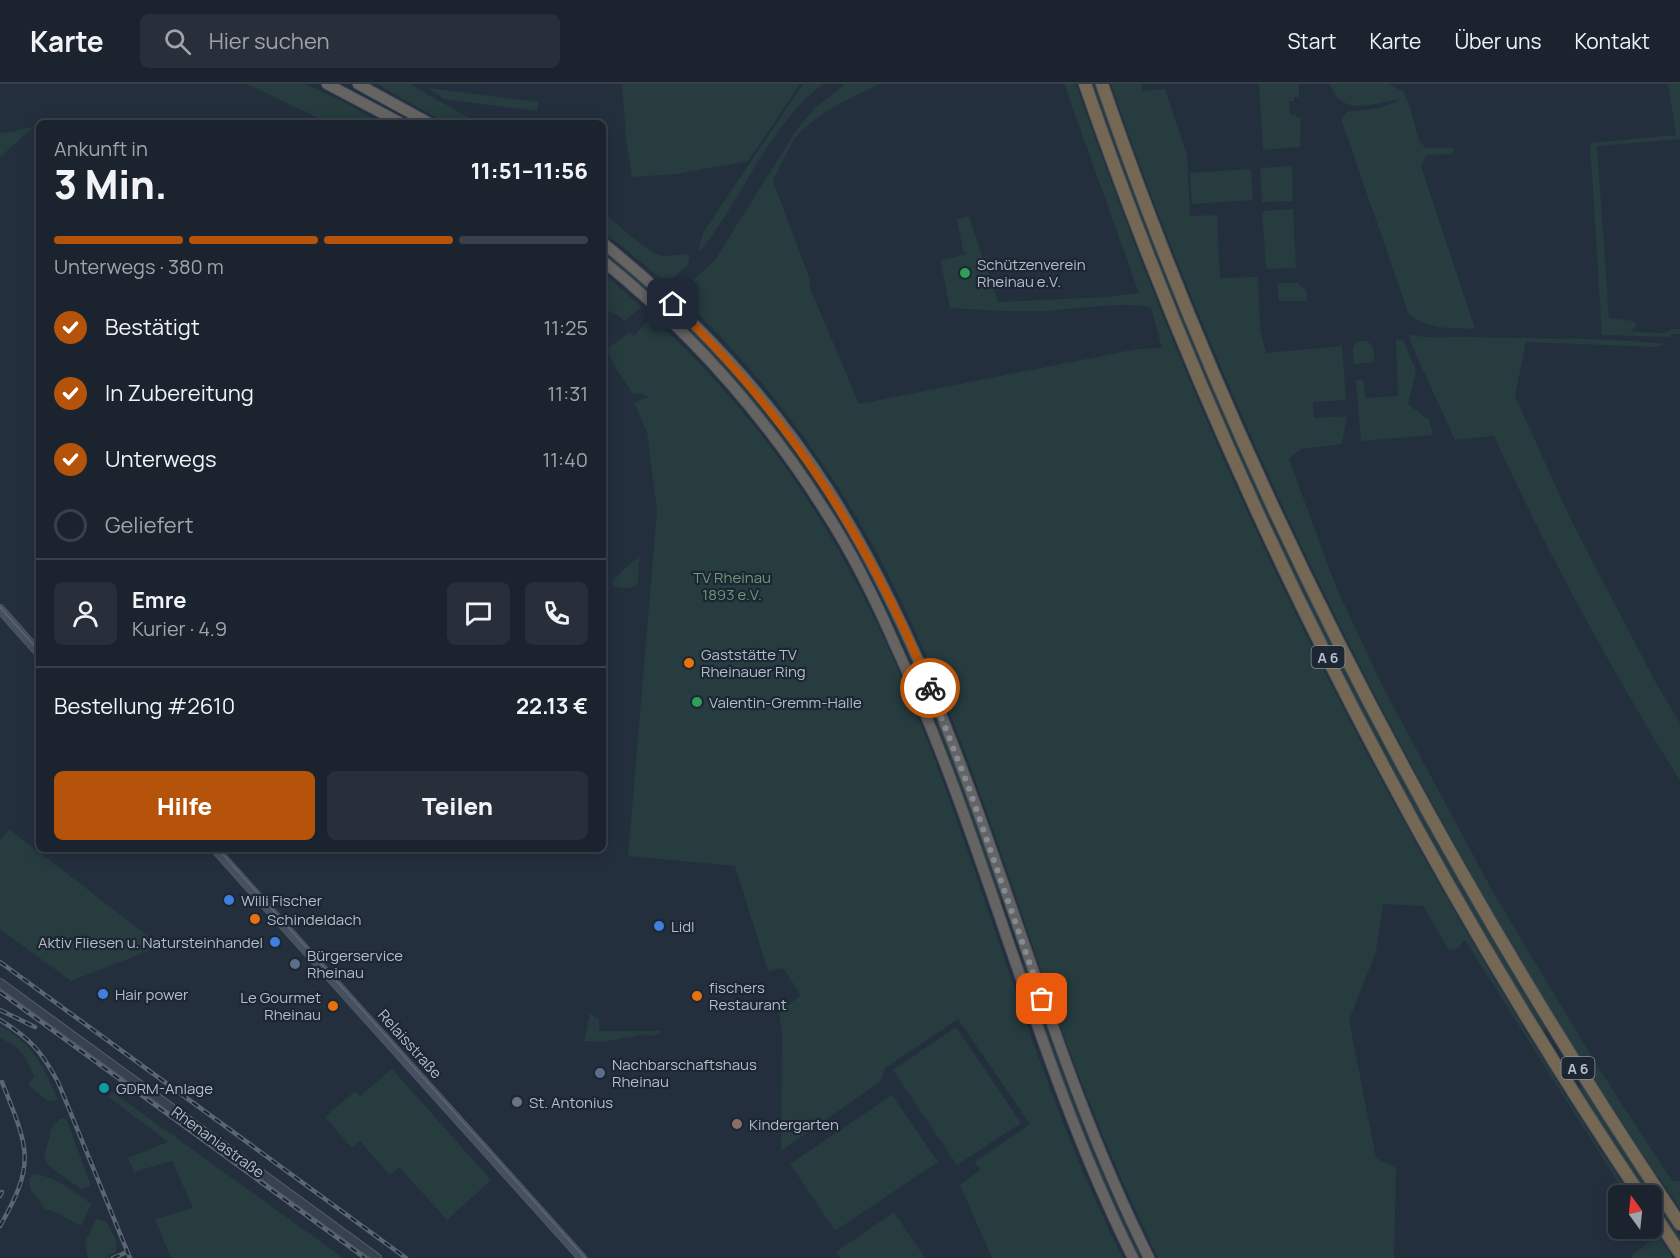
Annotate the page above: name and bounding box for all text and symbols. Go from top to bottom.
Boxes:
search box [140,14,560,68]
text: Karte [30,22,104,60]
icon: search [161,25,194,58]
text: Hier suchen [209,26,330,56]
text: Start [1287,27,1336,55]
text: Karte [1369,27,1421,55]
text: Über uns [1454,27,1542,55]
text: Kontakt [1575,27,1650,55]
text: Ankunft in [54,135,148,162]
text: 11:51–11:56 [471,156,588,186]
text: 3 Min. [54,157,167,211]
text: Unterwegs · 380 m [54,253,224,280]
place label: Schützenverein Rheinau e.V. [977,254,1086,292]
marker: Schützenverein Rheinau e.V. [958,266,972,280]
pin [647,278,698,329]
icon: home [656,287,689,320]
icon: check [54,311,87,344]
text: Bestätigt [105,312,200,342]
text: 11:25 [543,314,588,341]
icon: check [54,377,87,410]
text: In Zubereitung [105,378,254,408]
text: 11:31 [548,380,588,407]
icon: check [54,443,87,476]
text: Unterwegs [105,444,217,474]
text: 11:40 [542,446,588,473]
text: Geliefert [105,510,193,540]
park label: TV Rheinau 1893 e.V. [693,567,771,605]
button: person [54,582,117,645]
button: chat [447,582,510,645]
button: phone [525,582,588,645]
text: Emre [132,585,186,615]
text: Kurier · 4.9 [132,615,227,642]
place label: Gaststätte TV Rheinauer Ring [701,644,806,682]
road number: A 6 [1312,646,1344,668]
marker: Gaststätte TV Rheinauer Ring [682,656,696,670]
courier [900,658,960,718]
icon: bike [914,672,947,705]
text: Bestellung #2610 [54,691,235,721]
text: 22.13 € [516,691,588,721]
place label: Valentin-Gremm-Halle [709,692,862,713]
marker: Valentin-Gremm-Halle [690,695,704,709]
button: Hilfe [54,771,315,840]
button: Teilen [327,771,588,840]
place label: Willi Fischer [241,890,323,911]
marker: Willi Fischer [222,893,236,907]
place label: Schindeldach [267,909,362,930]
marker: Schindeldach [248,912,262,926]
place label: Lidl [671,916,695,937]
marker: Lidl [652,919,666,933]
place label: Aktiv Fliesen u. Natursteinhandel [38,932,263,953]
marker: Aktiv Fliesen u. Natursteinhandel [268,935,282,949]
place label: Bürgerservice Rheinau [307,945,403,983]
marker: Bürgerservice Rheinau [288,957,302,971]
pin [1016,973,1067,1024]
place label: fischers Restaurant [709,977,787,1015]
icon: bag [1025,982,1058,1015]
place label: Hair power [115,984,189,1005]
marker: Hair power [96,987,110,1001]
place label: Le Gourmet Rheinau [240,987,321,1025]
marker: fischers Restaurant [690,989,704,1003]
marker: Le Gourmet Rheinau [326,999,340,1013]
street label: Relaisstraße [373,1005,447,1083]
place label: Nachbarschaftshaus Rheinau [612,1054,757,1092]
road number: A 6 [1562,1057,1594,1079]
marker: Nachbarschaftshaus Rheinau [593,1066,607,1080]
place label: GDRM-Anlage [116,1078,213,1099]
marker: GDRM-Anlage [97,1081,111,1095]
place label: St. Antonius [529,1092,613,1113]
marker: St. Antonius [510,1095,524,1109]
street label: Rhenaniastraße [167,1101,269,1183]
place label: Kindergarten [749,1114,839,1135]
marker: Kindergarten [730,1117,744,1131]
north arrow [1608,1185,1662,1239]
map controls [1608,1185,1662,1239]

